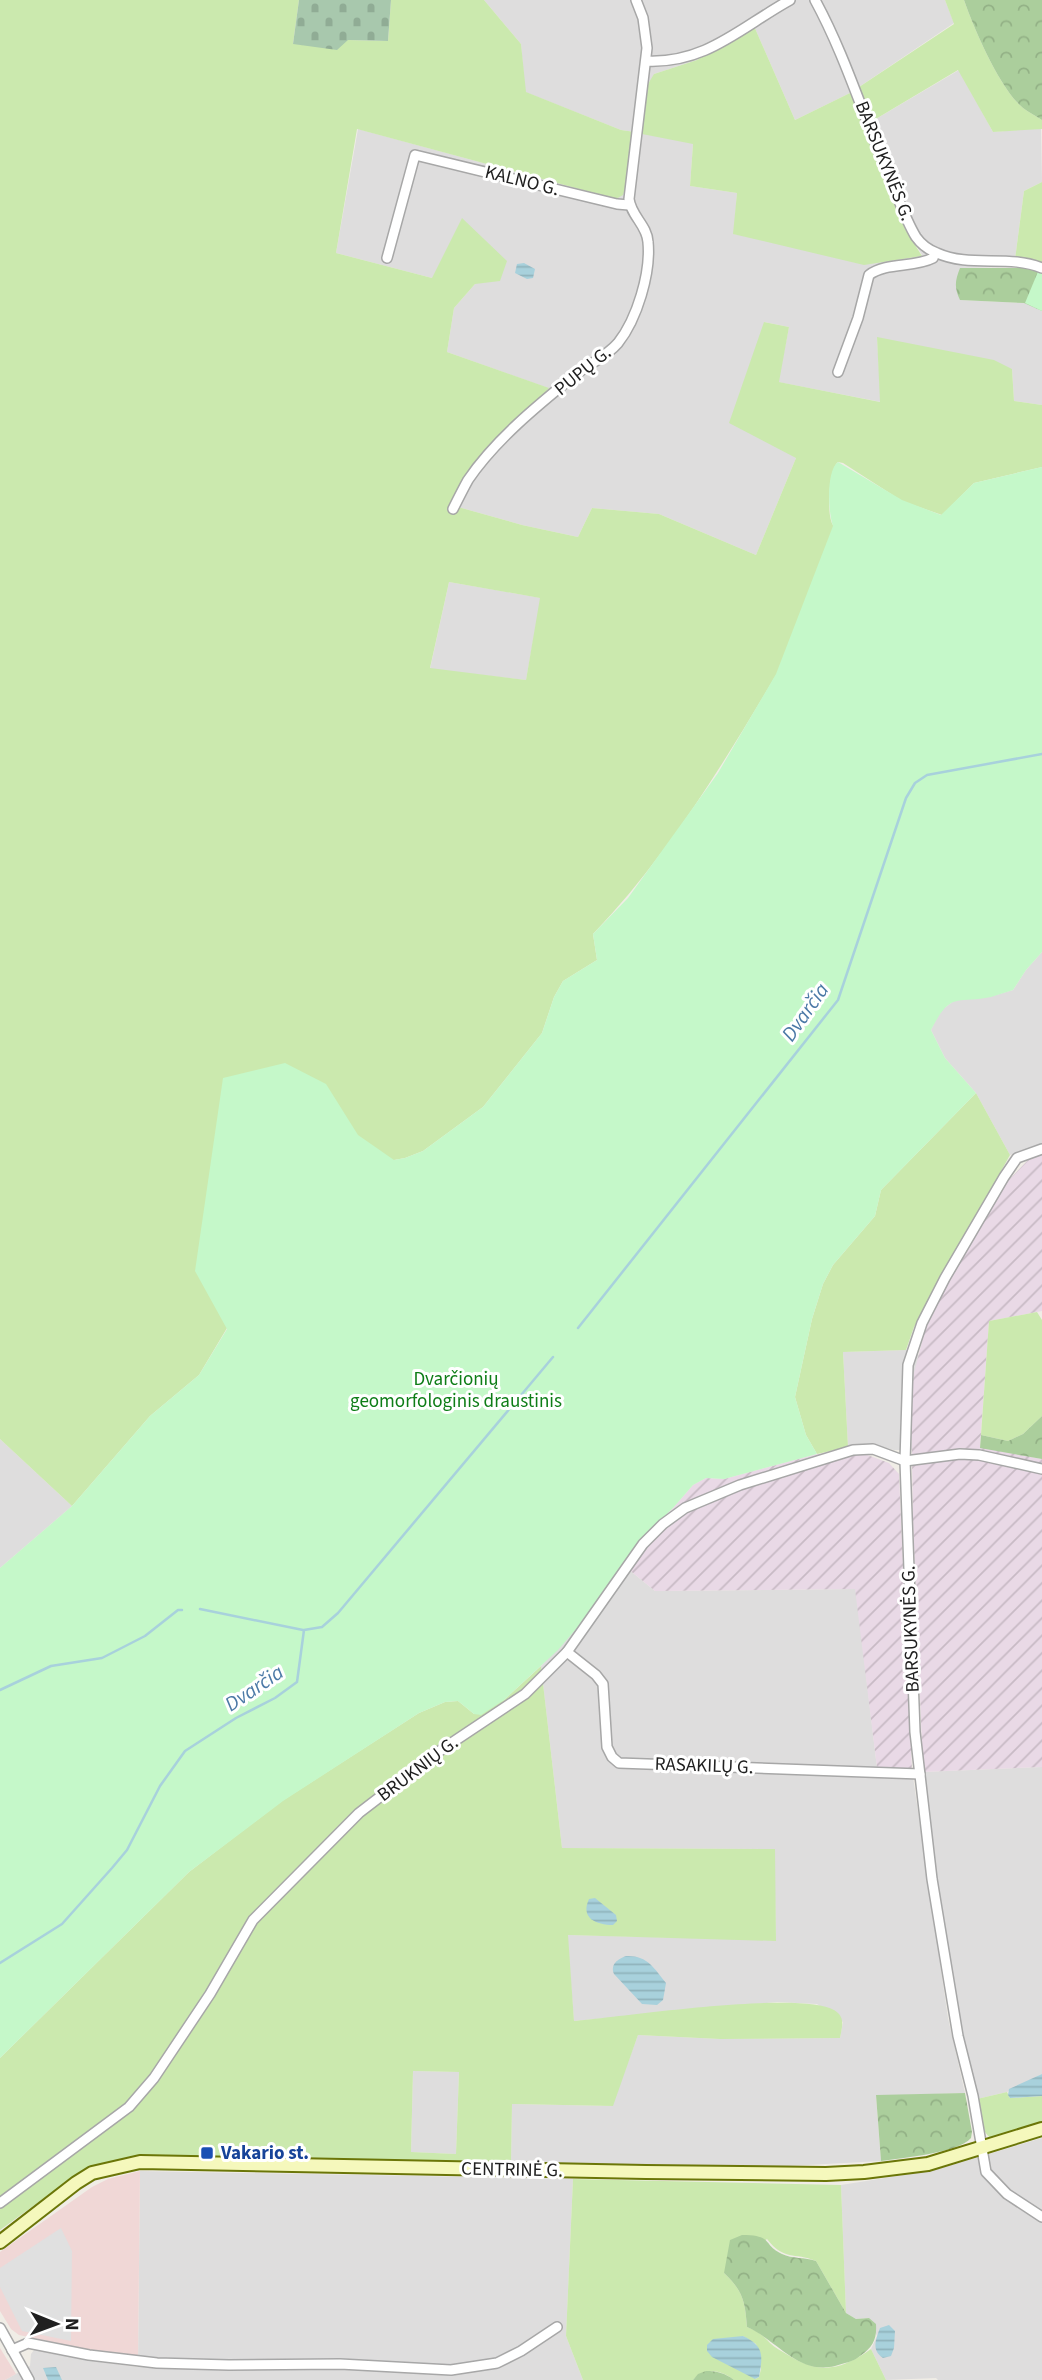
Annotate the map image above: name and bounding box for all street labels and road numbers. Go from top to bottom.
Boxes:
street label: BARSUKYNĖS G. [848,97,920,225]
street label: KALNO G. [482,159,562,203]
street label: PUPŲ G. [549,340,617,402]
street label: BARSUKYNĖS G. [895,1565,927,1693]
street label: BRUKNIŲ G. [372,1730,464,1808]
street label: RASAKILŲ G. [654,1751,754,1781]
street label: CENTRINĖ G. [461,2156,563,2184]

